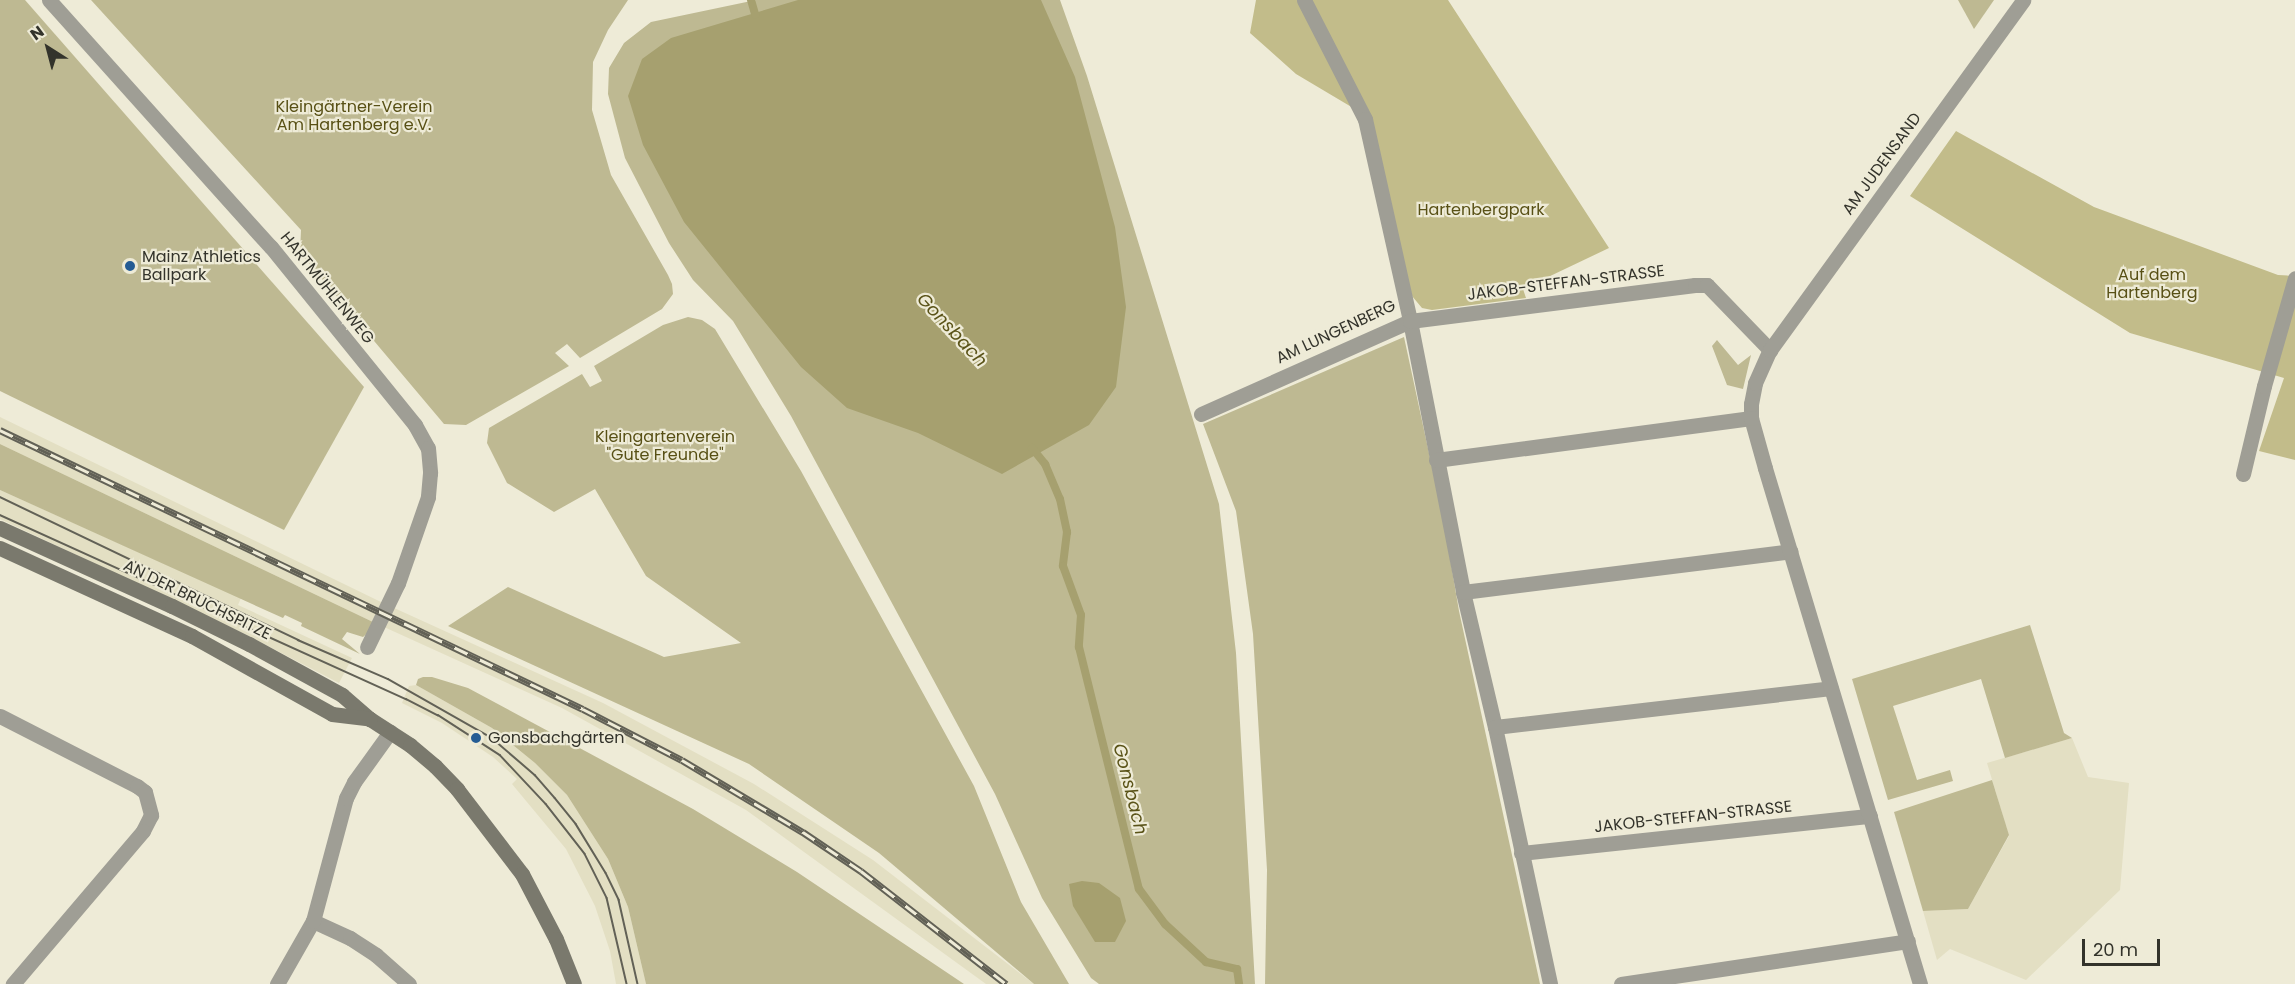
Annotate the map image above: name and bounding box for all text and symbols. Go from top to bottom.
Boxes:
north arrow [18,18,78,78]
text: N [25,20,49,46]
park label: Kleingärtner-Verein Am Hartenberg e.V. [276,97,432,135]
street label: AM JUDENSAND [1838,109,1926,219]
park label: Hartenbergpark [1417,200,1545,220]
street label: HARTMÜHLENWEG [276,228,378,348]
place label: Mainz Athletics Ballpark [142,247,261,285]
marker: Mainz Athletics Ballpark [123,259,137,273]
street label: JAKOB-STEFFAN-STRASSE [1466,261,1666,305]
park label: Auf dem Hartenberg [2106,265,2198,303]
water label: Gonsbach [912,289,992,371]
street label: AM LUNGENBERG [1273,296,1399,368]
park label: Kleingartenverein "Gute Freunde" [595,427,735,465]
street label: AN DER BRUCHSPITZE [120,556,274,644]
place label: Gonsbachgärten [488,728,624,748]
marker: Gonsbachgärten [469,731,483,745]
water label: Gonsbach [1108,741,1152,837]
street label: JAKOB-STEFFAN-STRASSE [1593,797,1793,837]
scale bar [2085,927,2163,965]
text: 20 m [2093,937,2138,962]

